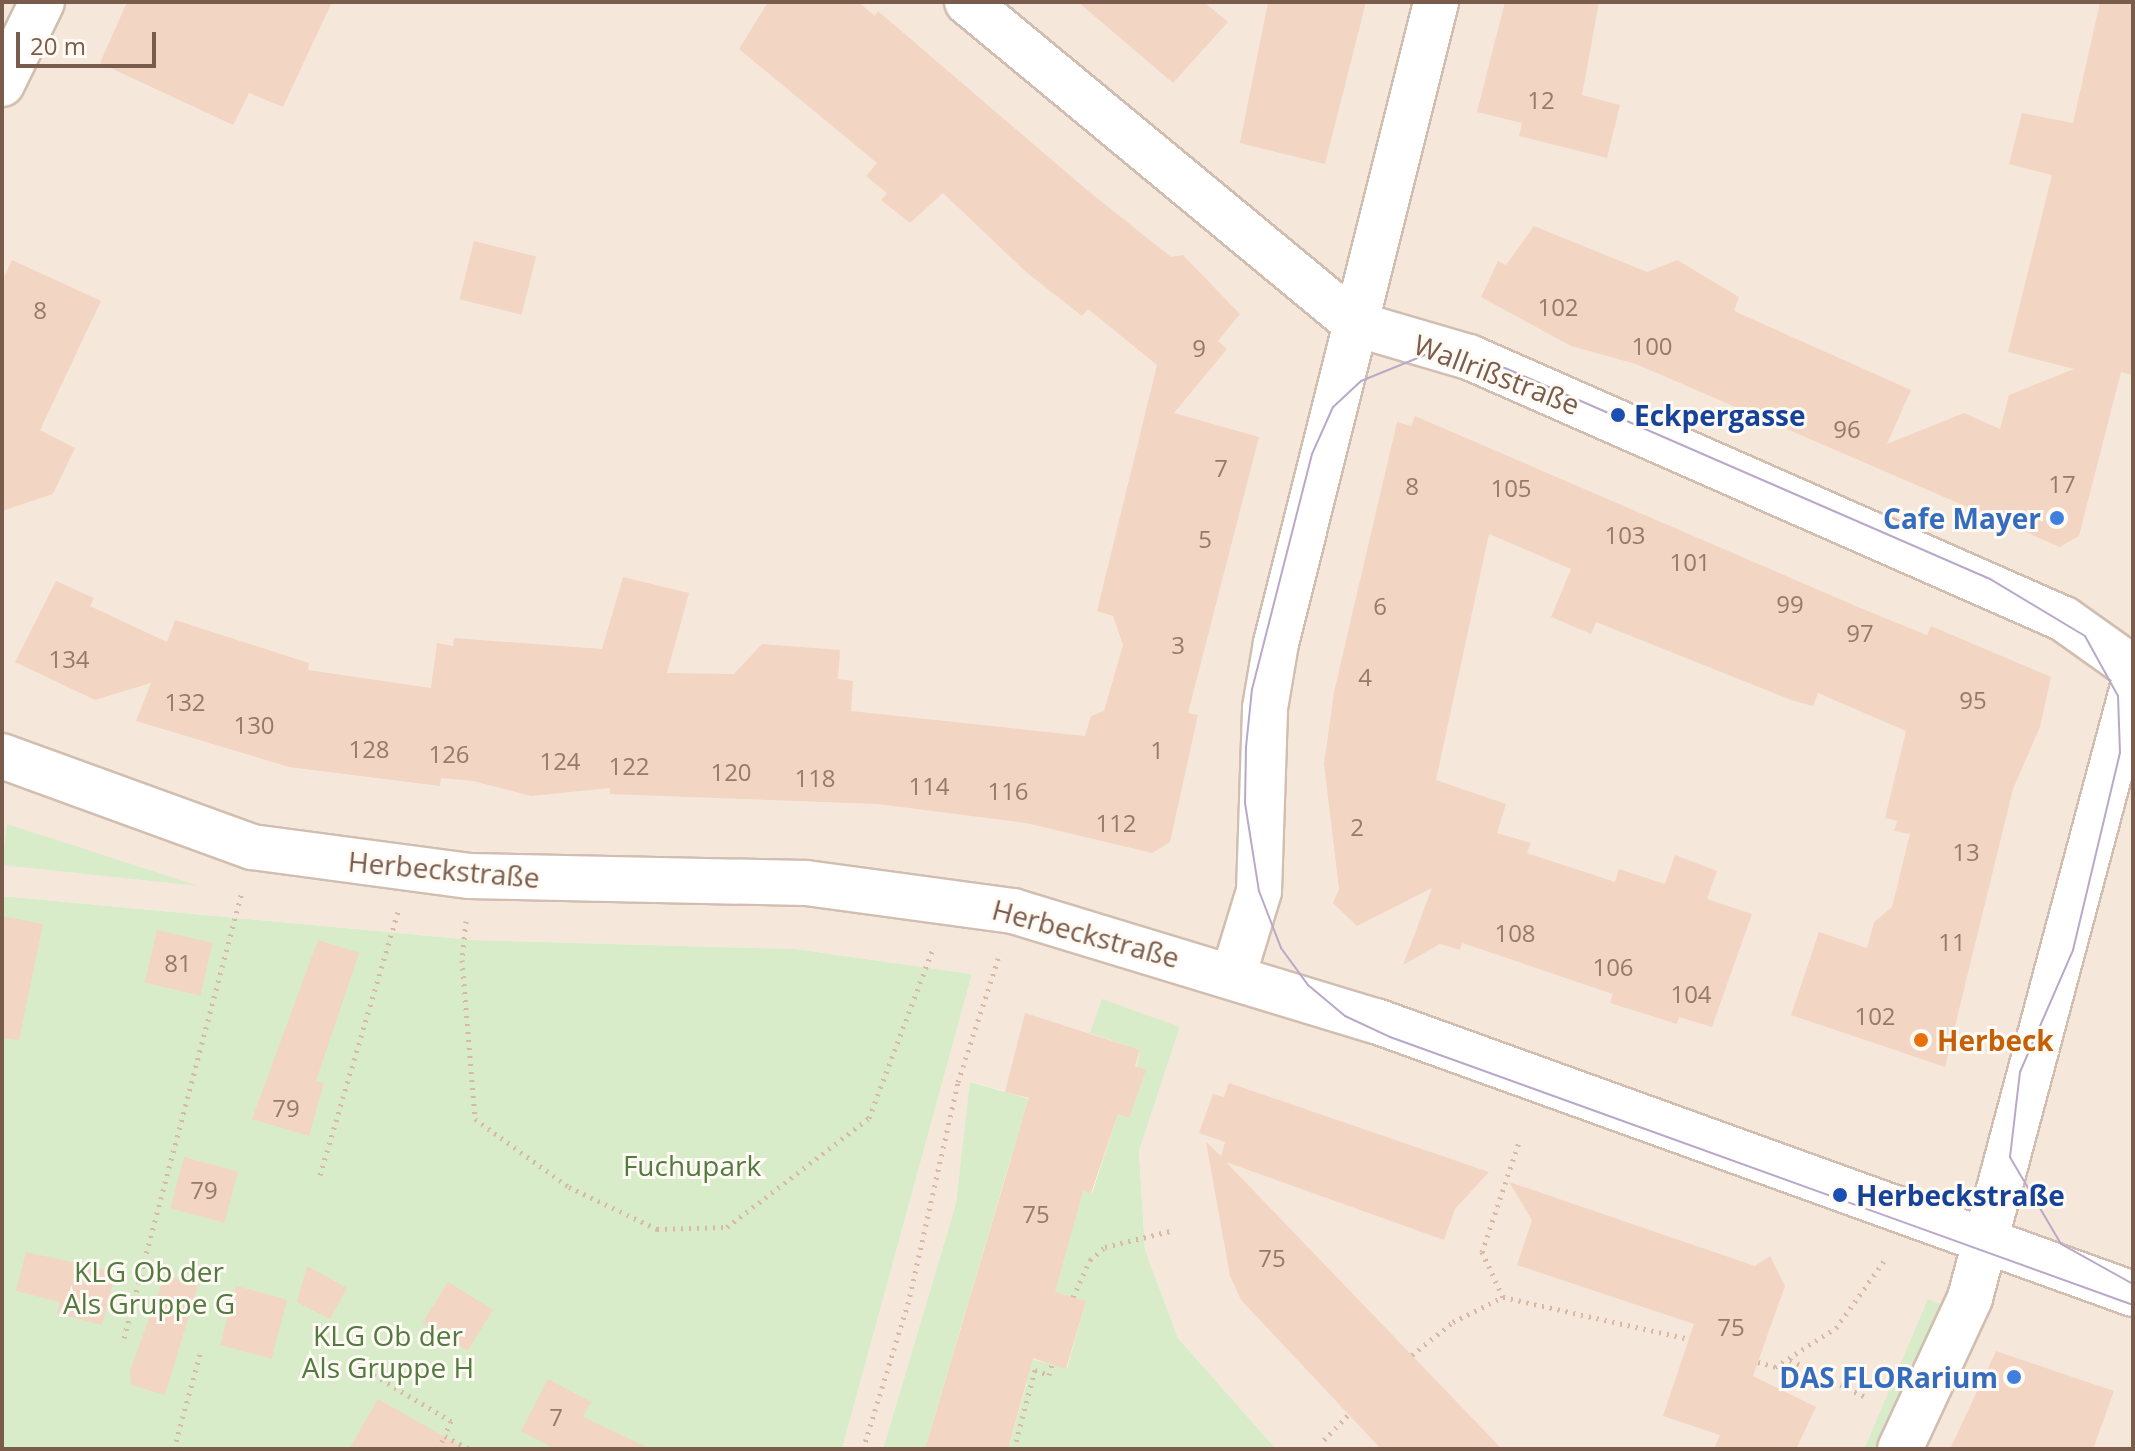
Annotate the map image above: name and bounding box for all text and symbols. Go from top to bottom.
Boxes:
scale bar [20,16,160,66]
text: 20 m [30,29,86,62]
house number: 12 [1527,86,1555,114]
house number: 102 [1537,293,1579,321]
house number: 8 [33,296,47,324]
street label: Wallrißstraße [1409,327,1585,421]
house number: 100 [1631,332,1673,360]
house number: 9 [1192,334,1206,362]
place label: Eckpergasse [1634,398,1806,432]
marker: Eckpergasse [1609,406,1627,424]
house number: 96 [1833,415,1861,443]
house number: 7 [1214,454,1228,482]
house number: 17 [2048,470,2076,498]
house number: 8 [1405,472,1419,500]
house number: 105 [1490,474,1532,502]
place label: Cafe Mayer [1883,501,2041,535]
marker: Cafe Mayer [2048,509,2066,527]
house number: 103 [1604,521,1646,549]
house number: 5 [1198,525,1212,553]
house number: 101 [1669,548,1711,576]
house number: 99 [1776,590,1804,618]
house number: 6 [1373,592,1387,620]
house number: 97 [1846,619,1874,647]
house number: 3 [1171,631,1185,659]
house number: 134 [48,645,90,673]
house number: 4 [1358,663,1372,691]
house number: 95 [1959,686,1987,714]
house number: 132 [164,688,206,716]
house number: 130 [233,711,275,739]
house number: 128 [348,735,390,763]
house number: 1 [1150,736,1164,764]
house number: 126 [428,740,470,768]
house number: 124 [539,747,581,775]
house number: 122 [608,752,650,780]
house number: 120 [710,758,752,786]
house number: 118 [794,764,836,792]
house number: 114 [908,772,950,800]
house number: 116 [987,777,1029,805]
house number: 112 [1095,809,1137,837]
house number: 2 [1350,813,1364,841]
house number: 13 [1952,838,1980,866]
street label: Herbeckstraße [347,844,541,894]
street label: Herbeckstraße [989,892,1183,974]
house number: 108 [1494,919,1536,947]
house number: 11 [1938,928,1966,956]
house number: 81 [164,949,192,977]
house number: 106 [1592,953,1634,981]
house number: 104 [1670,980,1712,1008]
house number: 102 [1854,1002,1896,1030]
place label: Herbeck [1937,1023,2054,1057]
marker: Herbeck [1912,1031,1930,1049]
house number: 79 [272,1094,300,1122]
park label: Fuchupark [623,1148,761,1182]
house number: 79 [190,1176,218,1204]
place label: Herbeckstraße [1856,1178,2065,1212]
marker: Herbeckstraße [1831,1186,1849,1204]
house number: 75 [1022,1200,1050,1228]
house number: 75 [1258,1244,1286,1272]
park label: KLG Ob der Als Gruppe G [63,1254,235,1320]
house number: 75 [1717,1313,1745,1341]
park label: KLG Ob der Als Gruppe H [302,1318,474,1384]
place label: DAS FLORarium [1779,1360,1998,1394]
marker: DAS FLORarium [2005,1368,2023,1386]
house number: 7 [549,1403,563,1431]

